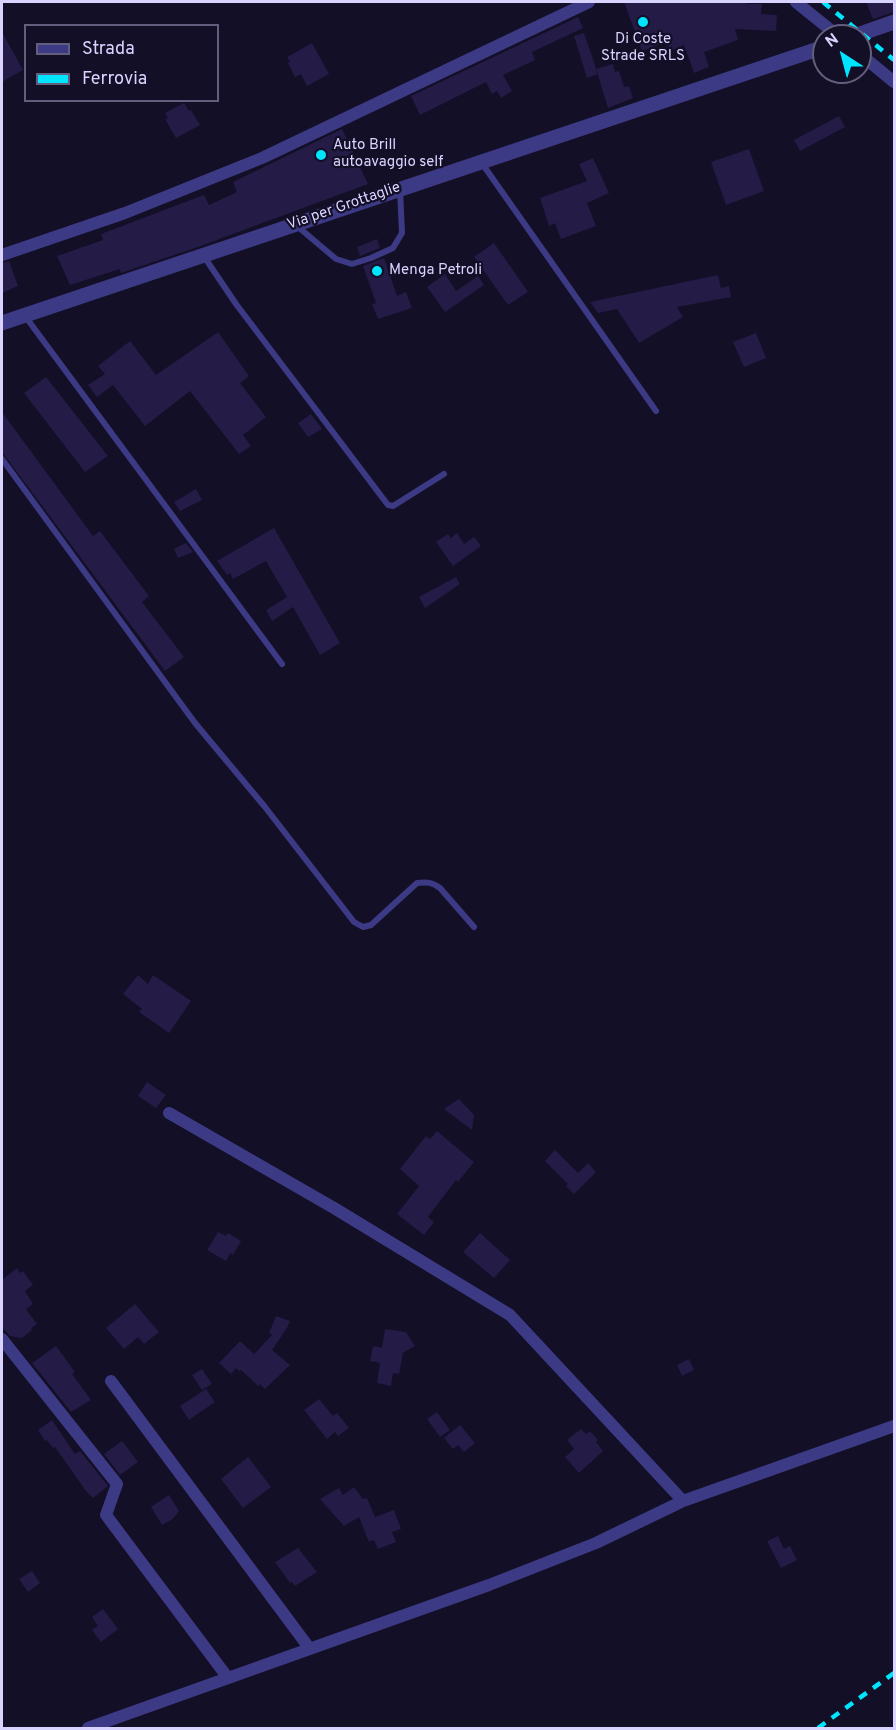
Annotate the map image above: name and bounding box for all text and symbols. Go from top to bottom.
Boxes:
marker: Di Coste Strade SRLS [636,15,650,29]
legend [24,24,219,102]
north arrow [812,24,872,84]
text: N [822,30,843,53]
place label: Di Coste Strade SRLS [601,31,685,66]
text: Strada [82,38,135,61]
text: Ferrovia [82,68,147,91]
place label: Auto Brill autoavaggio self [333,137,443,172]
marker: Auto Brill autoavaggio self [314,148,328,162]
street label: Via per Grottaglie [285,179,403,235]
place label: Menga Petroli [389,262,482,280]
marker: Menga Petroli [370,264,384,278]

